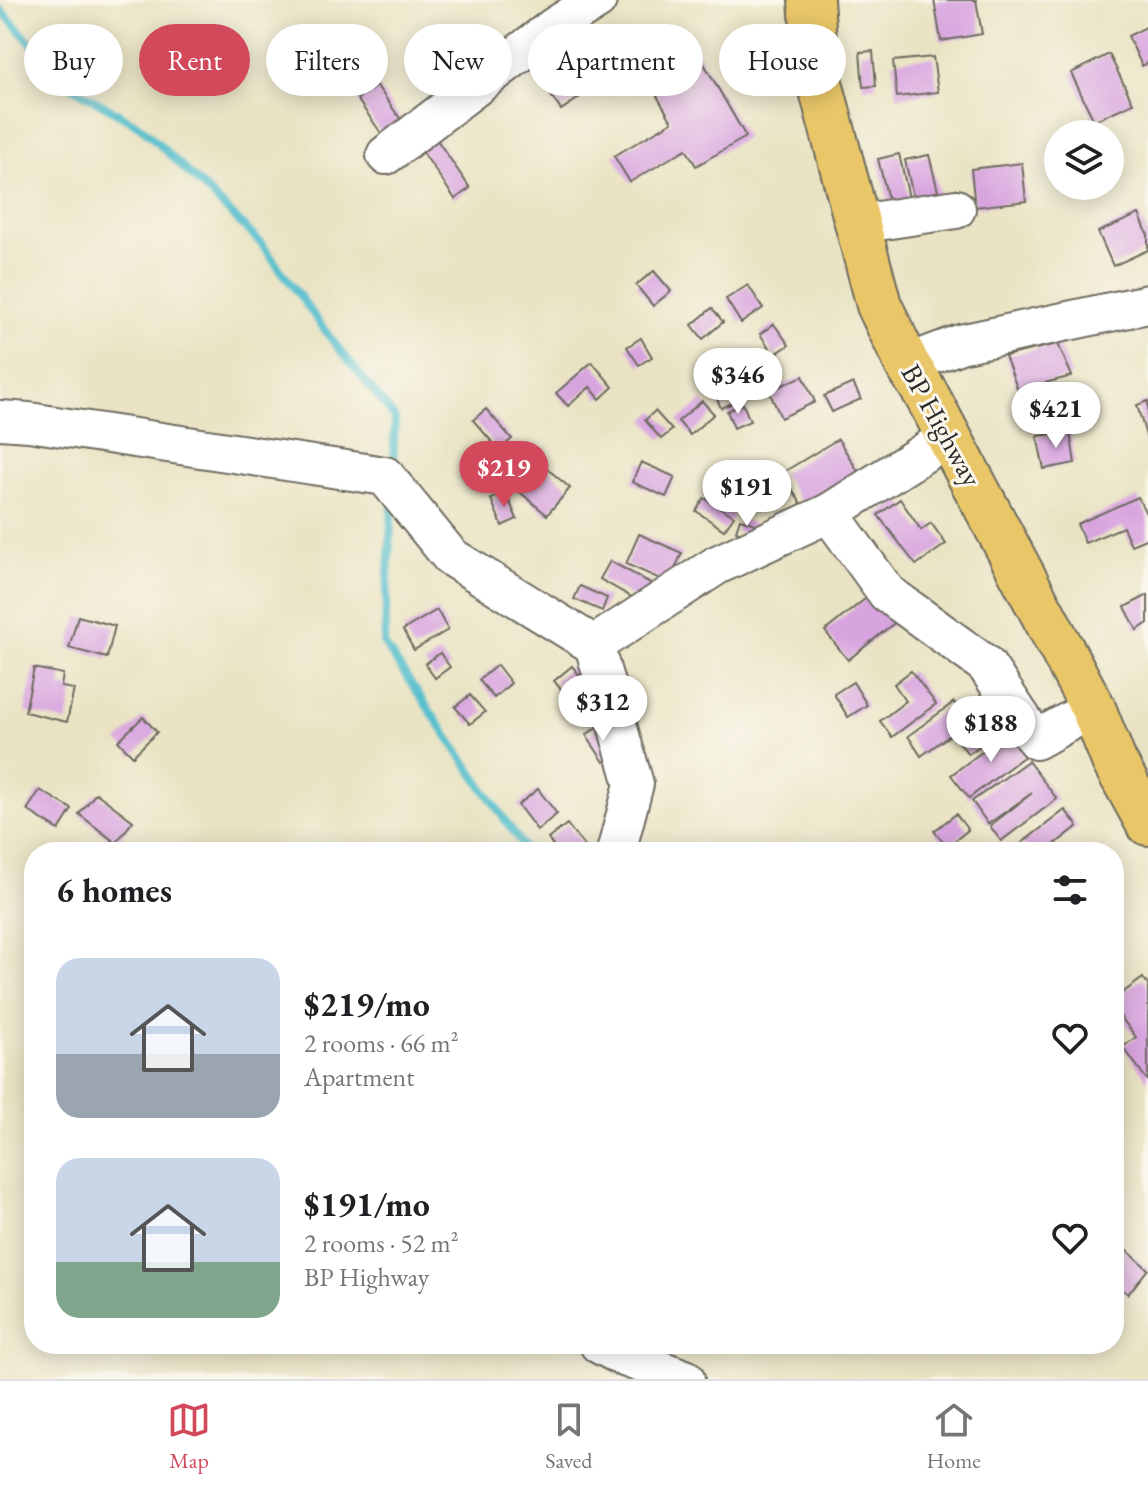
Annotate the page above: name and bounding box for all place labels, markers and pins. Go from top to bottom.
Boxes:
pin: $346 [691,348,785,416]
pin: $421 [1009,382,1103,450]
pin: $219 [457,441,551,509]
pin: $191 [700,460,794,528]
pin: $312 [556,675,650,743]
pin: $188 [944,696,1038,764]

